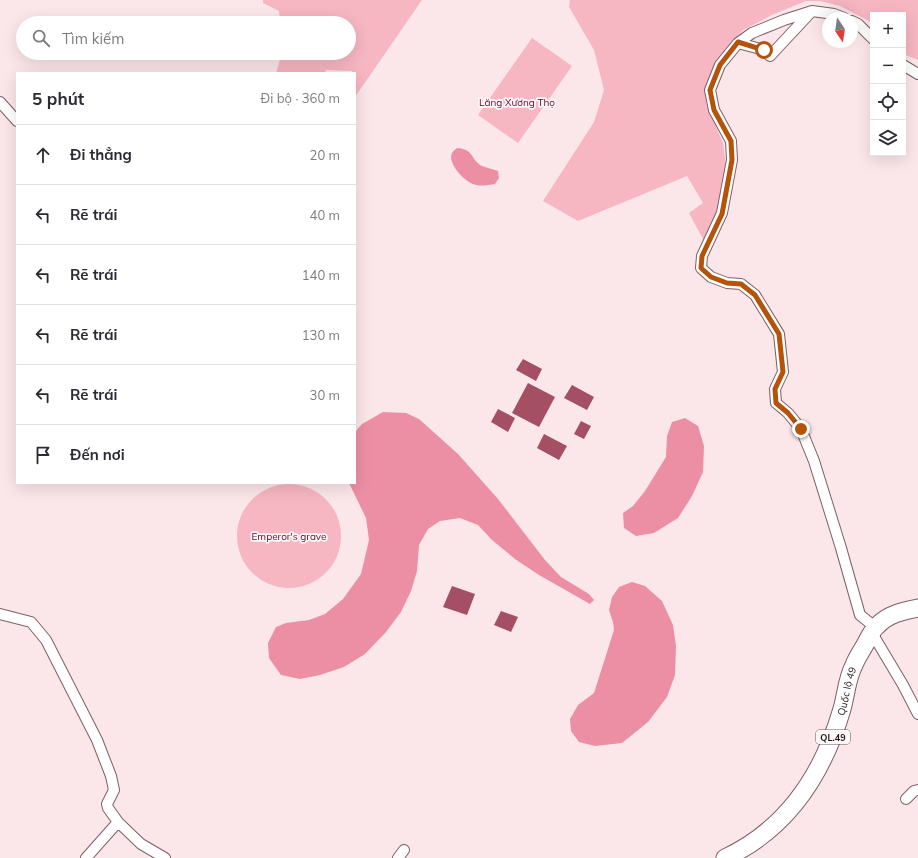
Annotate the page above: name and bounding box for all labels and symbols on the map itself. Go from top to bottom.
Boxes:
north arrow [822,12,858,48]
route start [755,41,773,59]
park label: Lăng Xương Thọ [479,96,555,109]
route end [792,420,810,438]
park label: Emperor's grave [251,530,327,543]
street label: Quốc lộ 49 [834,665,859,717]
road number: QL.49 [816,730,850,744]

